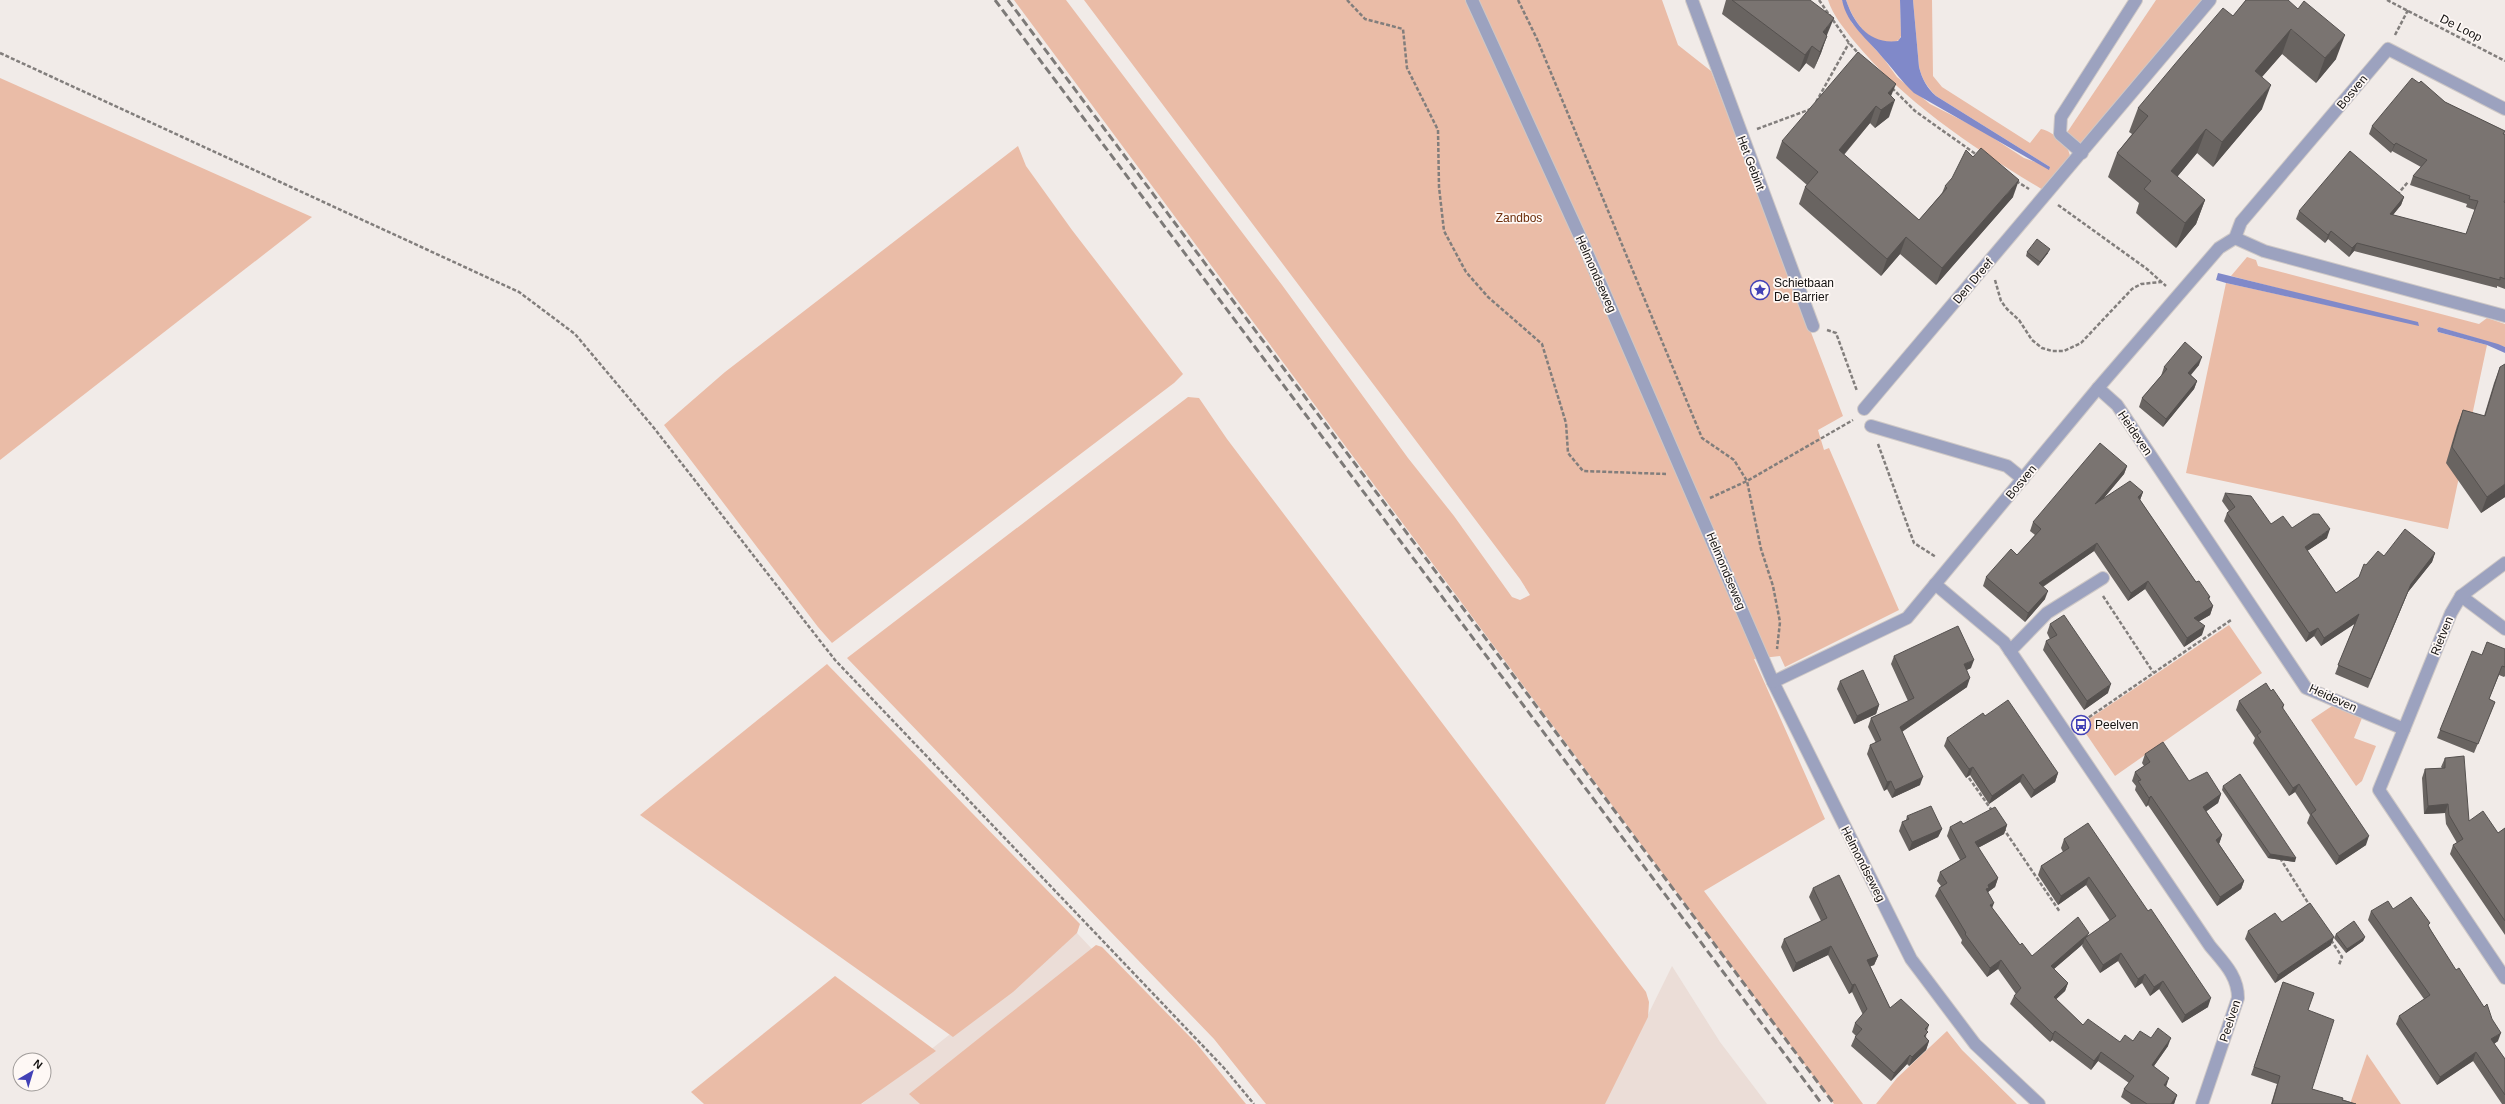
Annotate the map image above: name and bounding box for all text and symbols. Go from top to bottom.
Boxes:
street label: De Loop [2438,11,2485,45]
street label: Bosven [2334,72,2370,112]
street label: Het Gebint [1734,134,1768,193]
park label: Zandbos [1496,211,1542,225]
street label: Helmondseweg [1573,233,1619,315]
street label: Den Dreef [1950,255,1996,306]
place label: Schietbaan De Barrier [1774,276,1834,304]
place icon: Schietbaan De Barrier [1749,279,1771,301]
street label: Heideven [2115,408,2155,458]
street label: Bosven [2003,462,2039,502]
street label: Helmondseweg [1703,530,1749,612]
street label: Rietven [2428,615,2456,657]
street label: Heideven [2307,681,2359,715]
bus stop icon: Peelven [2070,714,2092,736]
place label: Peelven [2095,718,2138,732]
street label: Helmondseweg [1838,824,1888,904]
street label: Peelven [2217,998,2243,1044]
north arrow [12,1052,52,1092]
text: N [31,1057,45,1071]

